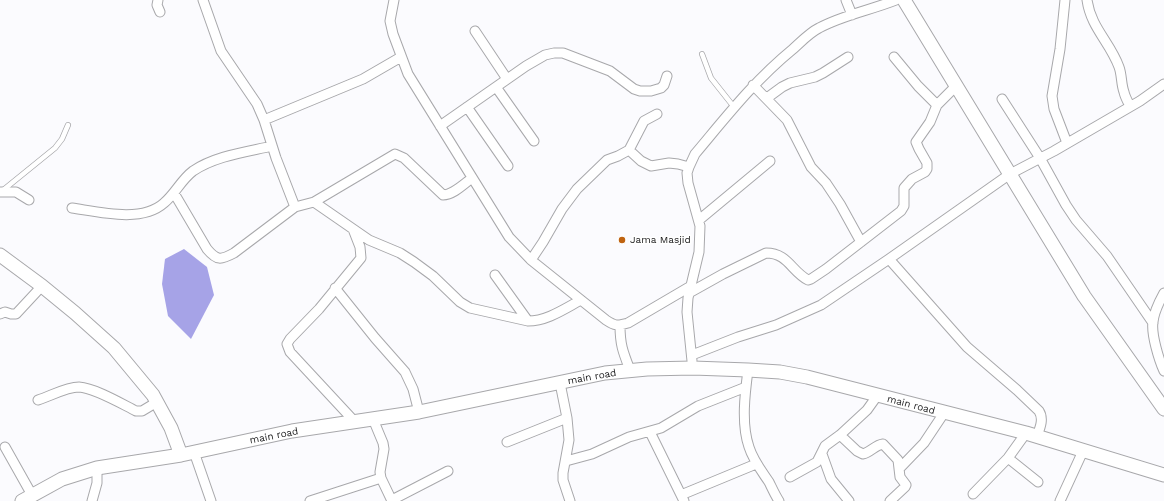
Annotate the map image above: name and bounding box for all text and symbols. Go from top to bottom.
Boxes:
place label: Jama Masjid [630,234,691,246]
marker: Jama Masjid [617,235,627,245]
street label: main road [567,367,617,387]
street label: main road [886,393,936,417]
street label: main road [249,425,299,447]

